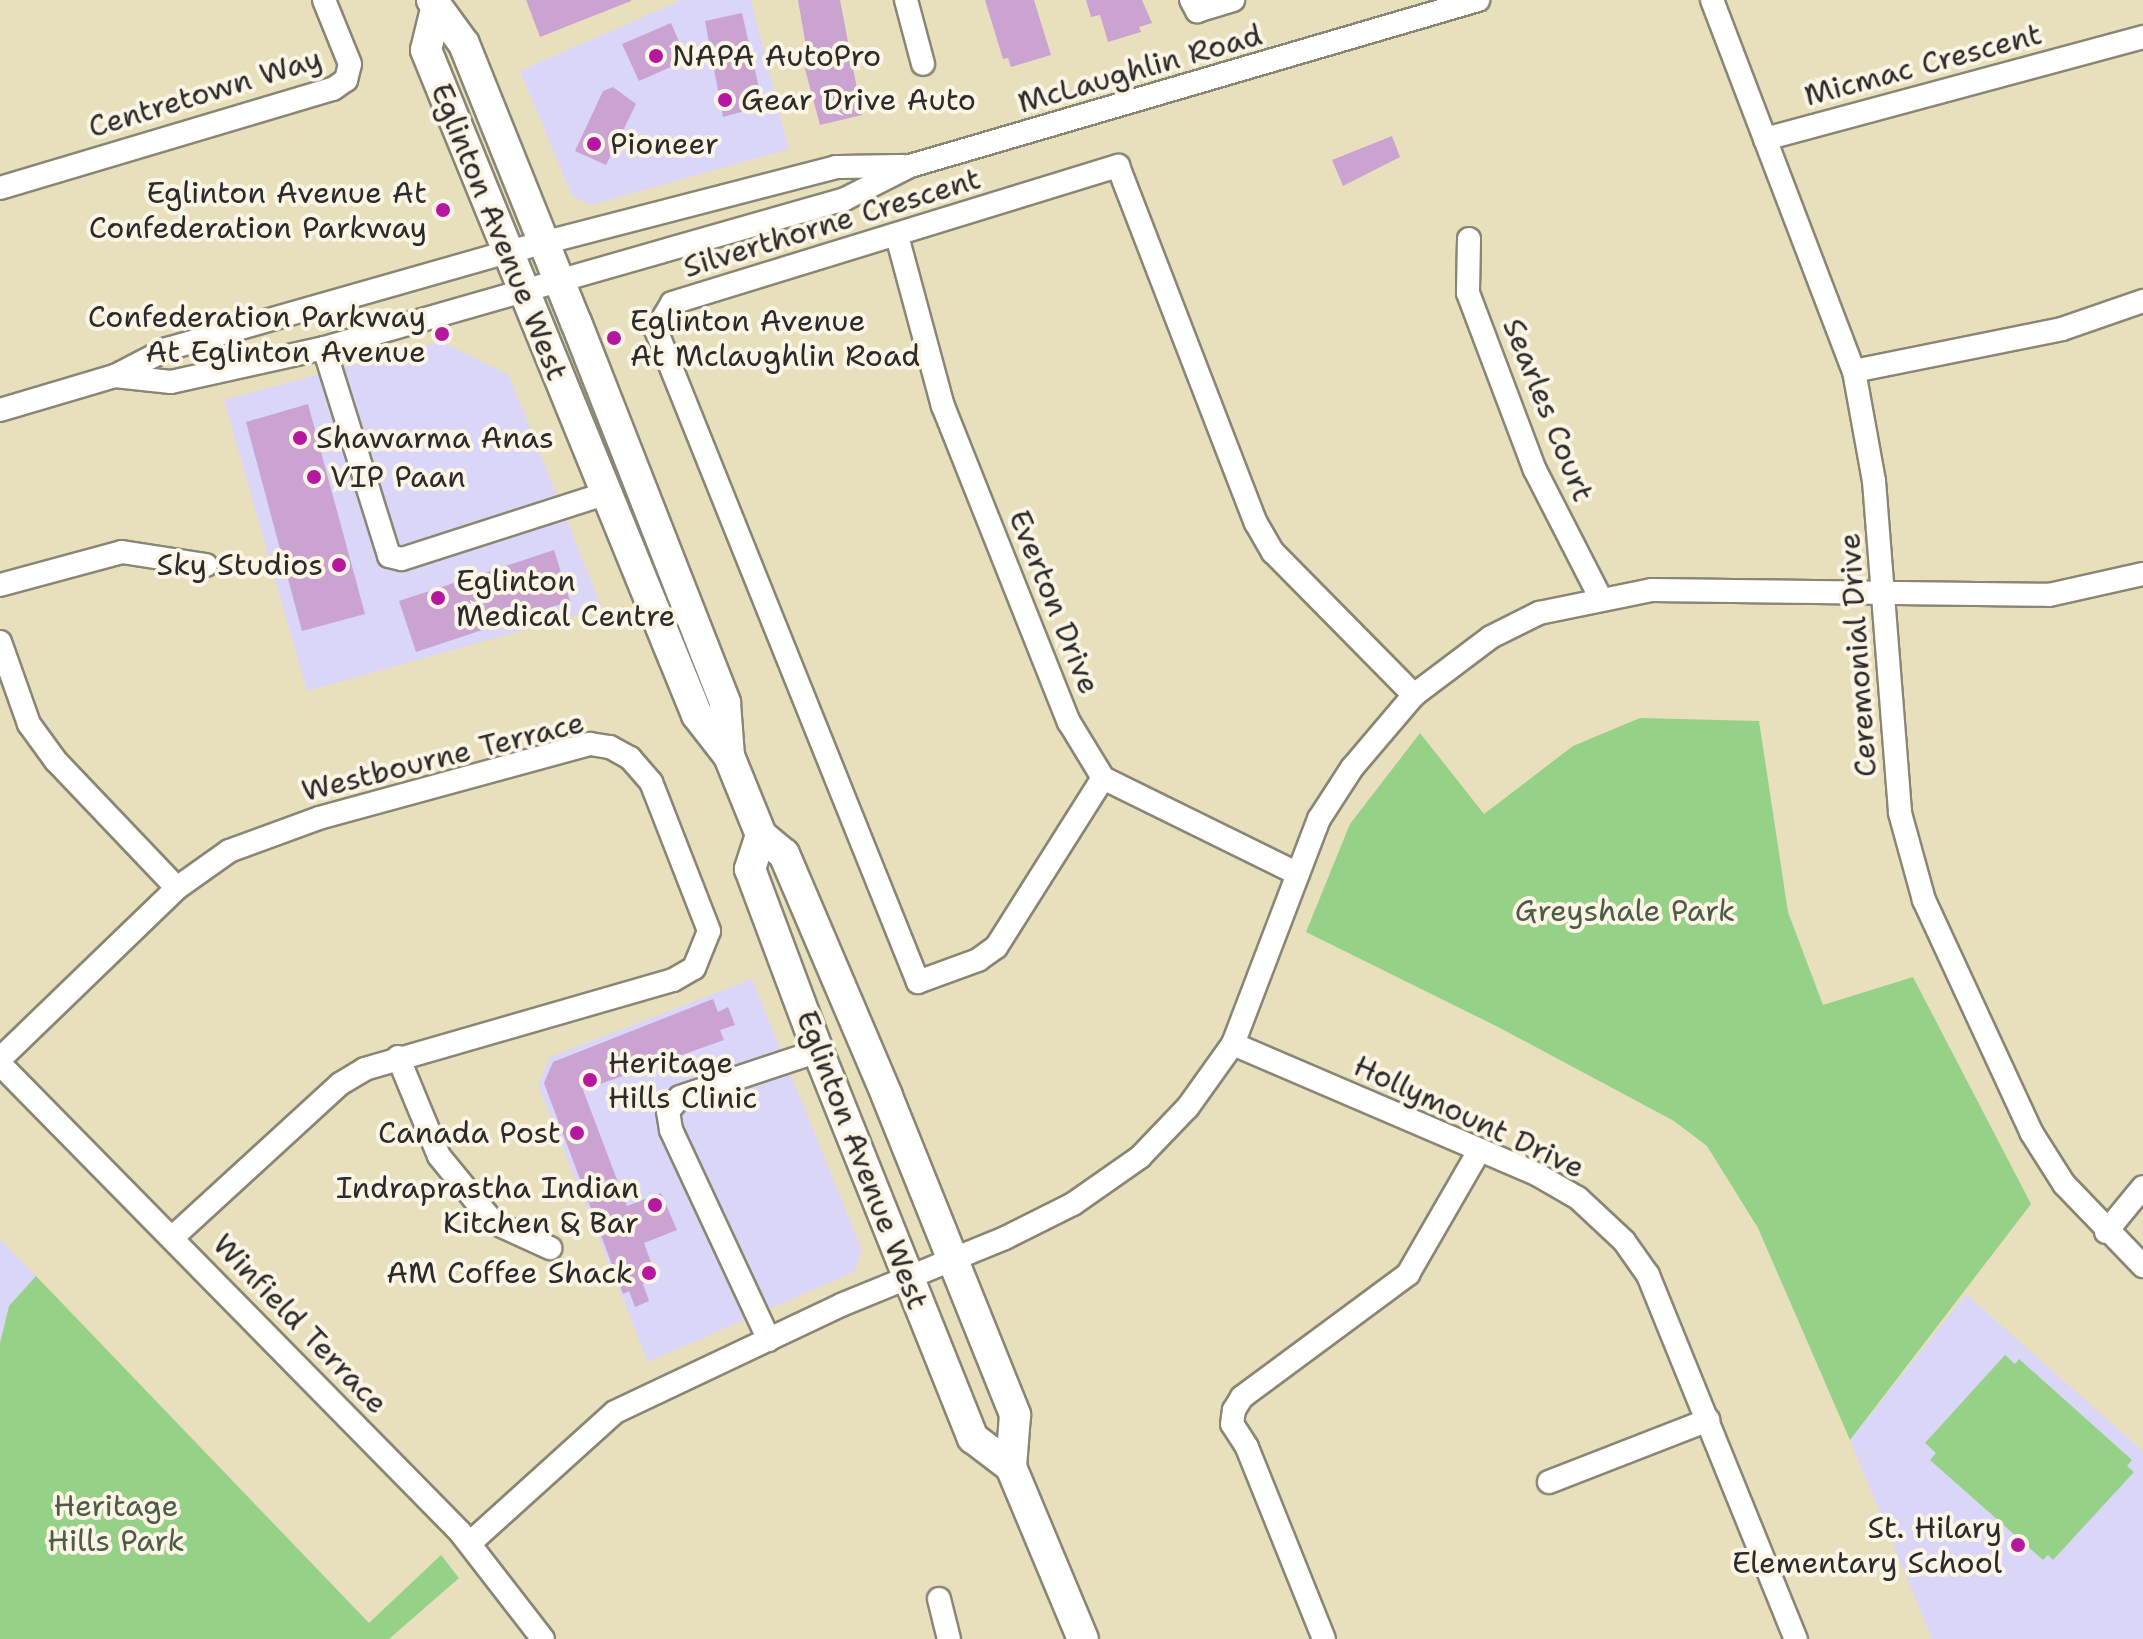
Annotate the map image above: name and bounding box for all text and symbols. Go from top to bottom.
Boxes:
street label: Micmac Crescent [1800,16,2046,114]
street label: McLaughlin Road [1014,17,1266,121]
place label: NAPA AutoPro [672,38,881,74]
street label: Centretown Way [84,40,326,146]
marker: NAPA AutoPro [647,47,665,65]
street label: Eglinton Avenue West [423,78,575,386]
place label: Gear Drive Auto [741,82,976,118]
marker: Gear Drive Auto [716,91,734,109]
place label: Pioneer [610,126,719,162]
marker: Pioneer [585,135,603,153]
street label: Silverthorne Crescent [679,161,985,285]
place label: Eglinton Avenue At Confederation Parkway [89,175,427,246]
marker: Eglinton Avenue At Confederation Parkway [434,201,452,219]
place label: Confederation Parkway At Eglinton Avenue [88,299,426,370]
place label: Eglinton Avenue At Mclaughlin Road [630,303,920,374]
street label: Searles Court [1495,313,1601,507]
marker: Confederation Parkway At Eglinton Avenue [433,325,451,343]
marker: Eglinton Avenue At Mclaughlin Road [605,329,623,347]
place label: Shawarma Anas [316,420,554,456]
marker: Shawarma Anas [291,429,309,447]
place label: VIP Paan [330,459,466,495]
marker: VIP Paan [305,468,323,486]
street label: Everton Drive [1001,505,1107,699]
street label: Ceremonial Drive [1832,532,1884,778]
place label: Sky Studios [157,547,323,583]
marker: Sky Studios [330,556,348,574]
place label: Eglinton Medical Centre [456,563,675,634]
marker: Eglinton Medical Centre [427,587,449,609]
street label: Westbourne Terrace [298,704,588,810]
park label: Greyshale Park [1515,893,1735,929]
street label: Eglinton Avenue West [788,1005,936,1315]
place label: Heritage Hills Clinic [608,1045,757,1116]
street label: Hollymount Drive [1348,1048,1590,1186]
marker: Heritage Hills Clinic [579,1069,601,1091]
place label: Canada Post [378,1115,561,1151]
marker: Canada Post [568,1124,586,1142]
place label: Indraprastha Indian Kitchen & Bar [336,1170,639,1240]
marker: Indraprastha Indian Kitchen & Bar [646,1196,664,1214]
street label: Winfield Terrace [205,1227,395,1421]
place label: AM Coffee Shack [386,1255,633,1291]
marker: AM Coffee Shack [640,1264,658,1282]
park label: Heritage Hills Park [47,1488,185,1558]
place label: St. Hilary Elementary School [1732,1510,2002,1580]
marker: St. Hilary Elementary School [2009,1536,2027,1554]

